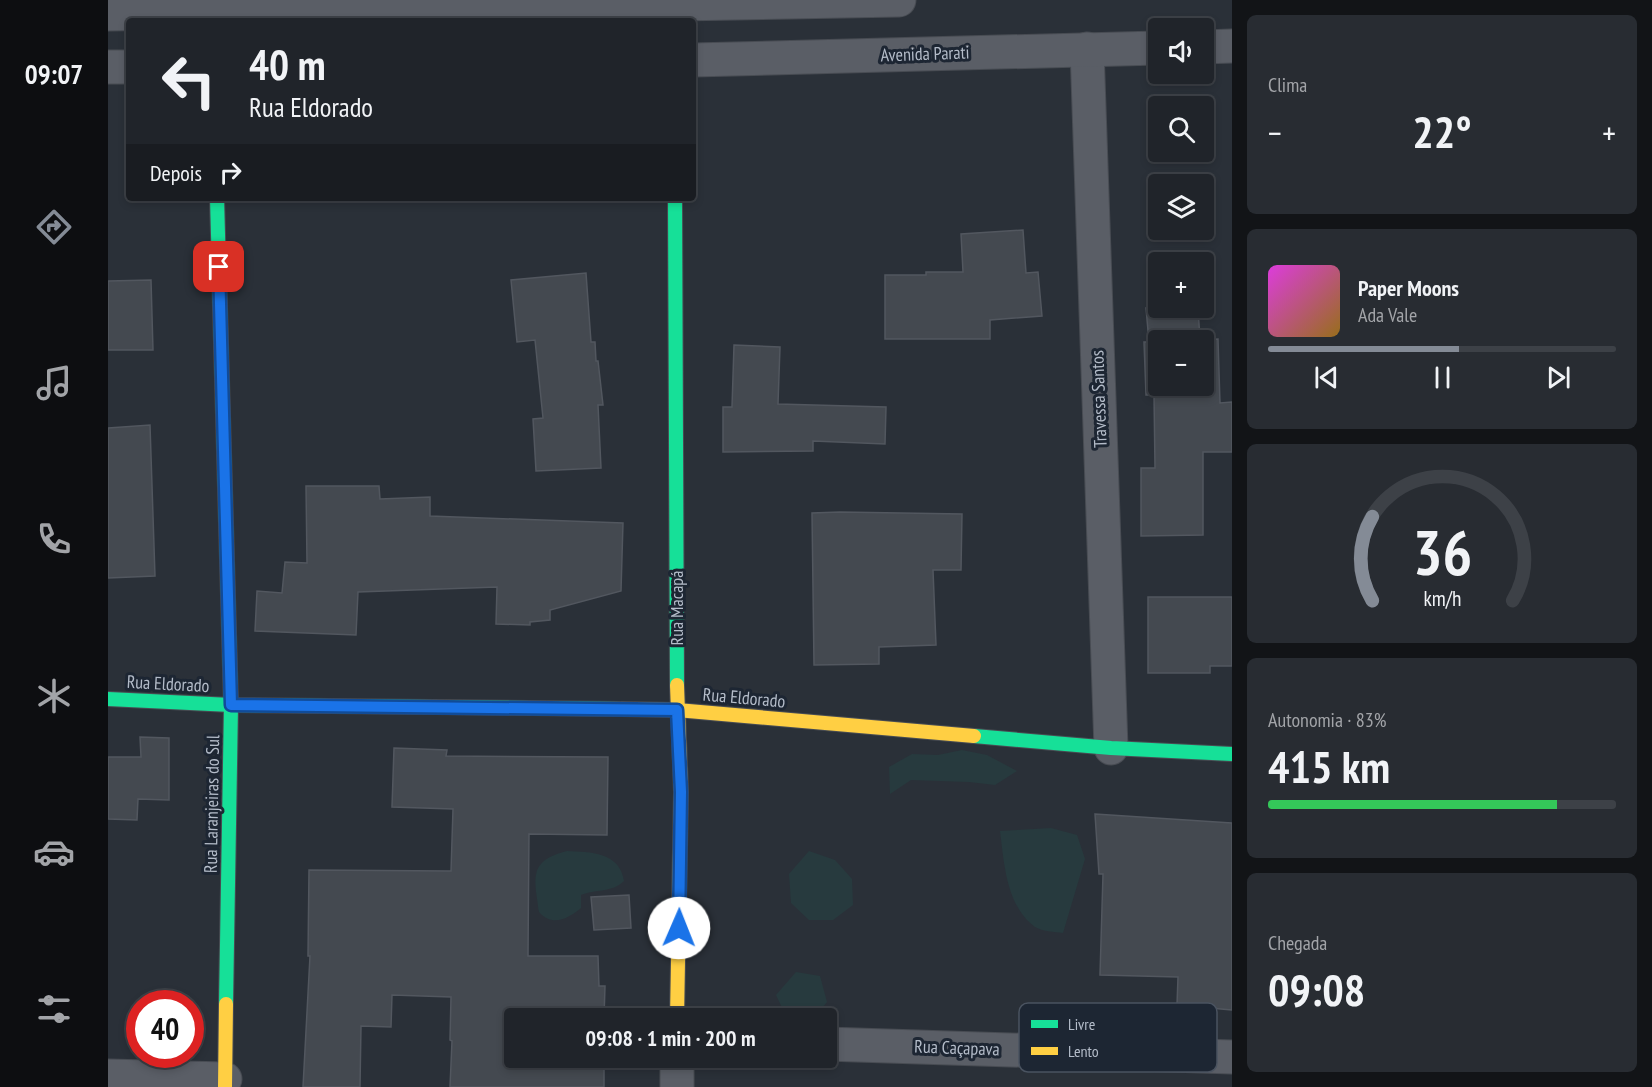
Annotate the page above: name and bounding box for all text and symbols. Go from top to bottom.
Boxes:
map controls [1148,18,1214,396]
button: sound [1148,18,1214,84]
text: 40 m [249,37,326,92]
street label: Avenida Parati [880,40,970,67]
icon: left [150,42,228,120]
text: 09:07 [25,57,83,91]
text: Clima [1268,72,1307,98]
text: Rua Eldorado [249,90,373,124]
button: search [1148,96,1214,162]
text: 22° [1412,102,1472,160]
text: − [1268,111,1282,154]
text: + [1602,111,1616,154]
icon: right [214,156,247,189]
text: Depois [150,159,202,187]
button: layers [1148,174,1214,240]
icon: directions [33,206,75,248]
pin [193,241,244,292]
icon: arrive [202,250,235,283]
button: + [1148,252,1214,318]
text: Paper Moons [1358,274,1459,302]
text: Ada Vale [1358,302,1417,328]
button: − [1148,330,1214,396]
street label: Travessa Santos [1085,350,1112,448]
icon: previous [1310,361,1343,394]
icon: pause [1426,361,1459,394]
icon: next [1542,361,1575,394]
icon: music [33,362,75,404]
text: 36 [1412,511,1472,592]
icon: phone [33,518,75,560]
street label: Rua Macapá [665,571,688,645]
text: km/h [1423,584,1461,612]
street label: Rua Eldorado [126,670,210,697]
icon: climate [33,675,75,717]
street label: Rua Eldorado [702,682,786,713]
text: Autonomia · 83% [1268,707,1386,733]
street label: Rua Laranjeiras do Sul [199,734,224,873]
text: 415 km [1268,737,1390,795]
icon: car [33,831,75,873]
position arrow [647,896,711,960]
text: Chegada [1268,930,1327,956]
text: 09:08 [1268,960,1365,1018]
icon: filters [33,988,75,1030]
speed limit sign: 40 [126,990,204,1068]
legend [1019,1003,1217,1072]
text: Livre [1068,1014,1095,1034]
text: 09:08 · 1 min · 200 m [585,1024,756,1052]
street label: Rua Caçapava [914,1035,1000,1060]
text: Lento [1068,1041,1099,1061]

